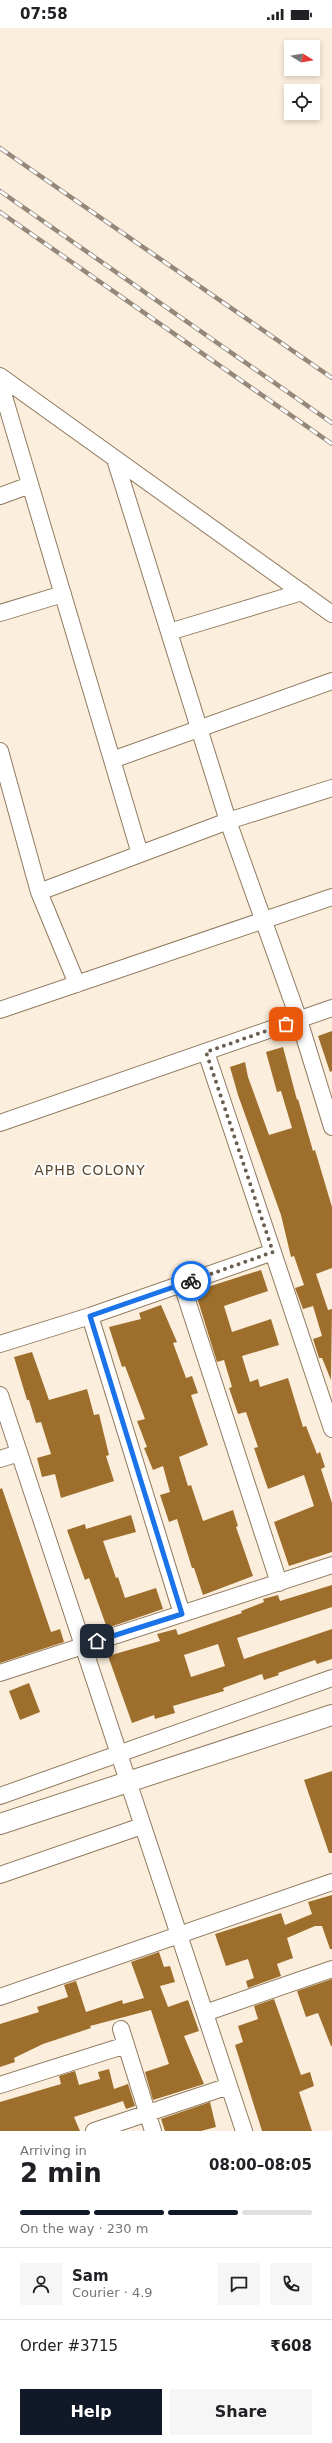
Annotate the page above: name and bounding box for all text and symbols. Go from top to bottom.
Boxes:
text: 07:58 [20,5,68,23]
north arrow [284,40,320,76]
map controls [284,40,320,120]
button: locate [284,84,320,120]
pin [269,1007,303,1041]
icon: bag [275,1013,297,1035]
district label: APHB COLONY [34,1162,146,1178]
courier [171,1261,211,1301]
icon: bike [180,1270,202,1292]
pin [80,1624,114,1658]
icon: home [86,1630,108,1652]
text: Arriving in [20,2143,87,2158]
text: 08:00–08:05 [209,2156,312,2174]
text: 2 min [20,2158,102,2188]
text: On the way · 230 m [20,2221,148,2236]
button: person [20,2263,62,2305]
button: chat [218,2263,260,2305]
button: phone [270,2263,312,2305]
text: Sam [72,2267,109,2285]
text: Courier · 4.9 [72,2285,153,2300]
text: Order #3715 [20,2337,118,2355]
text: ₹608 [270,2337,312,2355]
button: Help [20,2389,162,2435]
button: Share [170,2389,312,2435]

